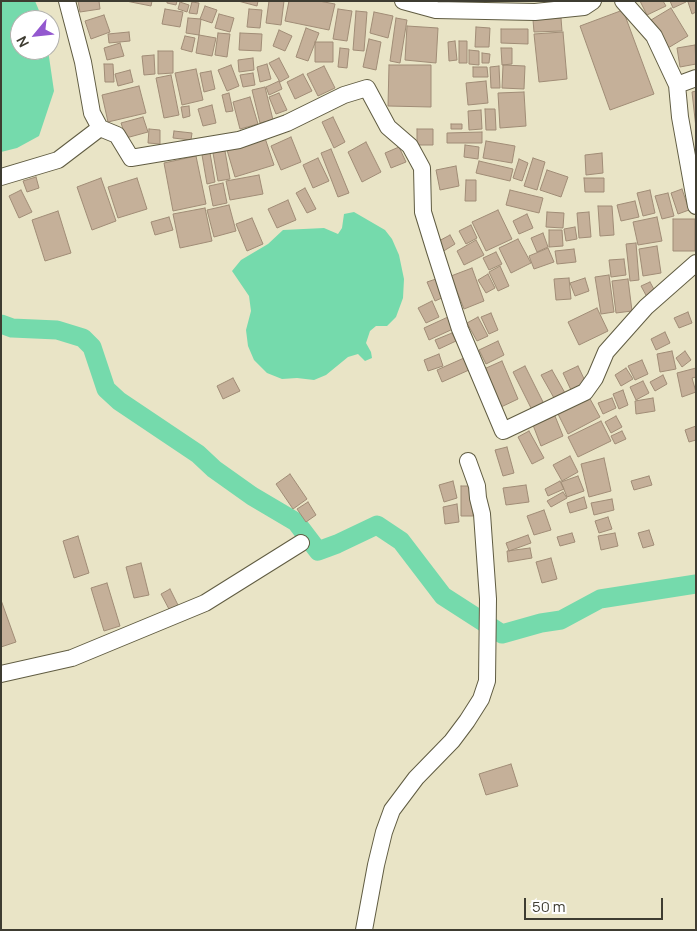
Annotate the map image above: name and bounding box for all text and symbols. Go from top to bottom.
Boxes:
north arrow [10,10,60,60]
text: N [11,33,33,51]
scale bar [527,888,666,920]
text: 50 m [532,896,566,917]

